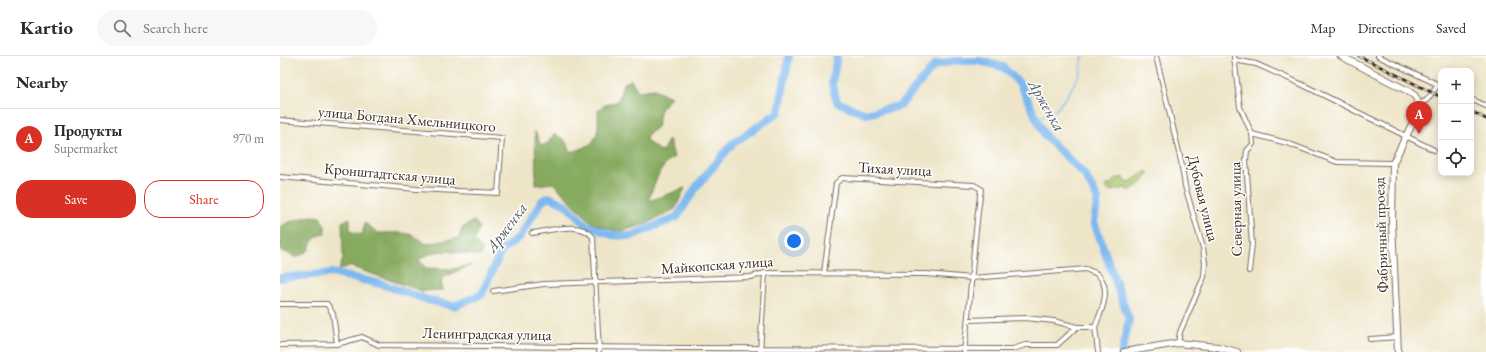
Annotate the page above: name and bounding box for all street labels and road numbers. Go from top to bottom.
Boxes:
street label: улица Богдана Хмельницкого [317,101,497,136]
street label: Дубовая улица [1184,153,1223,243]
street label: Тихая улица [858,157,932,180]
street label: Кронштадтская улица [323,158,457,189]
street label: Северная улица [1225,161,1246,257]
street label: Фабричный проезд [1369,177,1392,293]
street label: Майкопская улица [660,251,774,278]
street label: Ленинградская улица [422,323,552,344]

